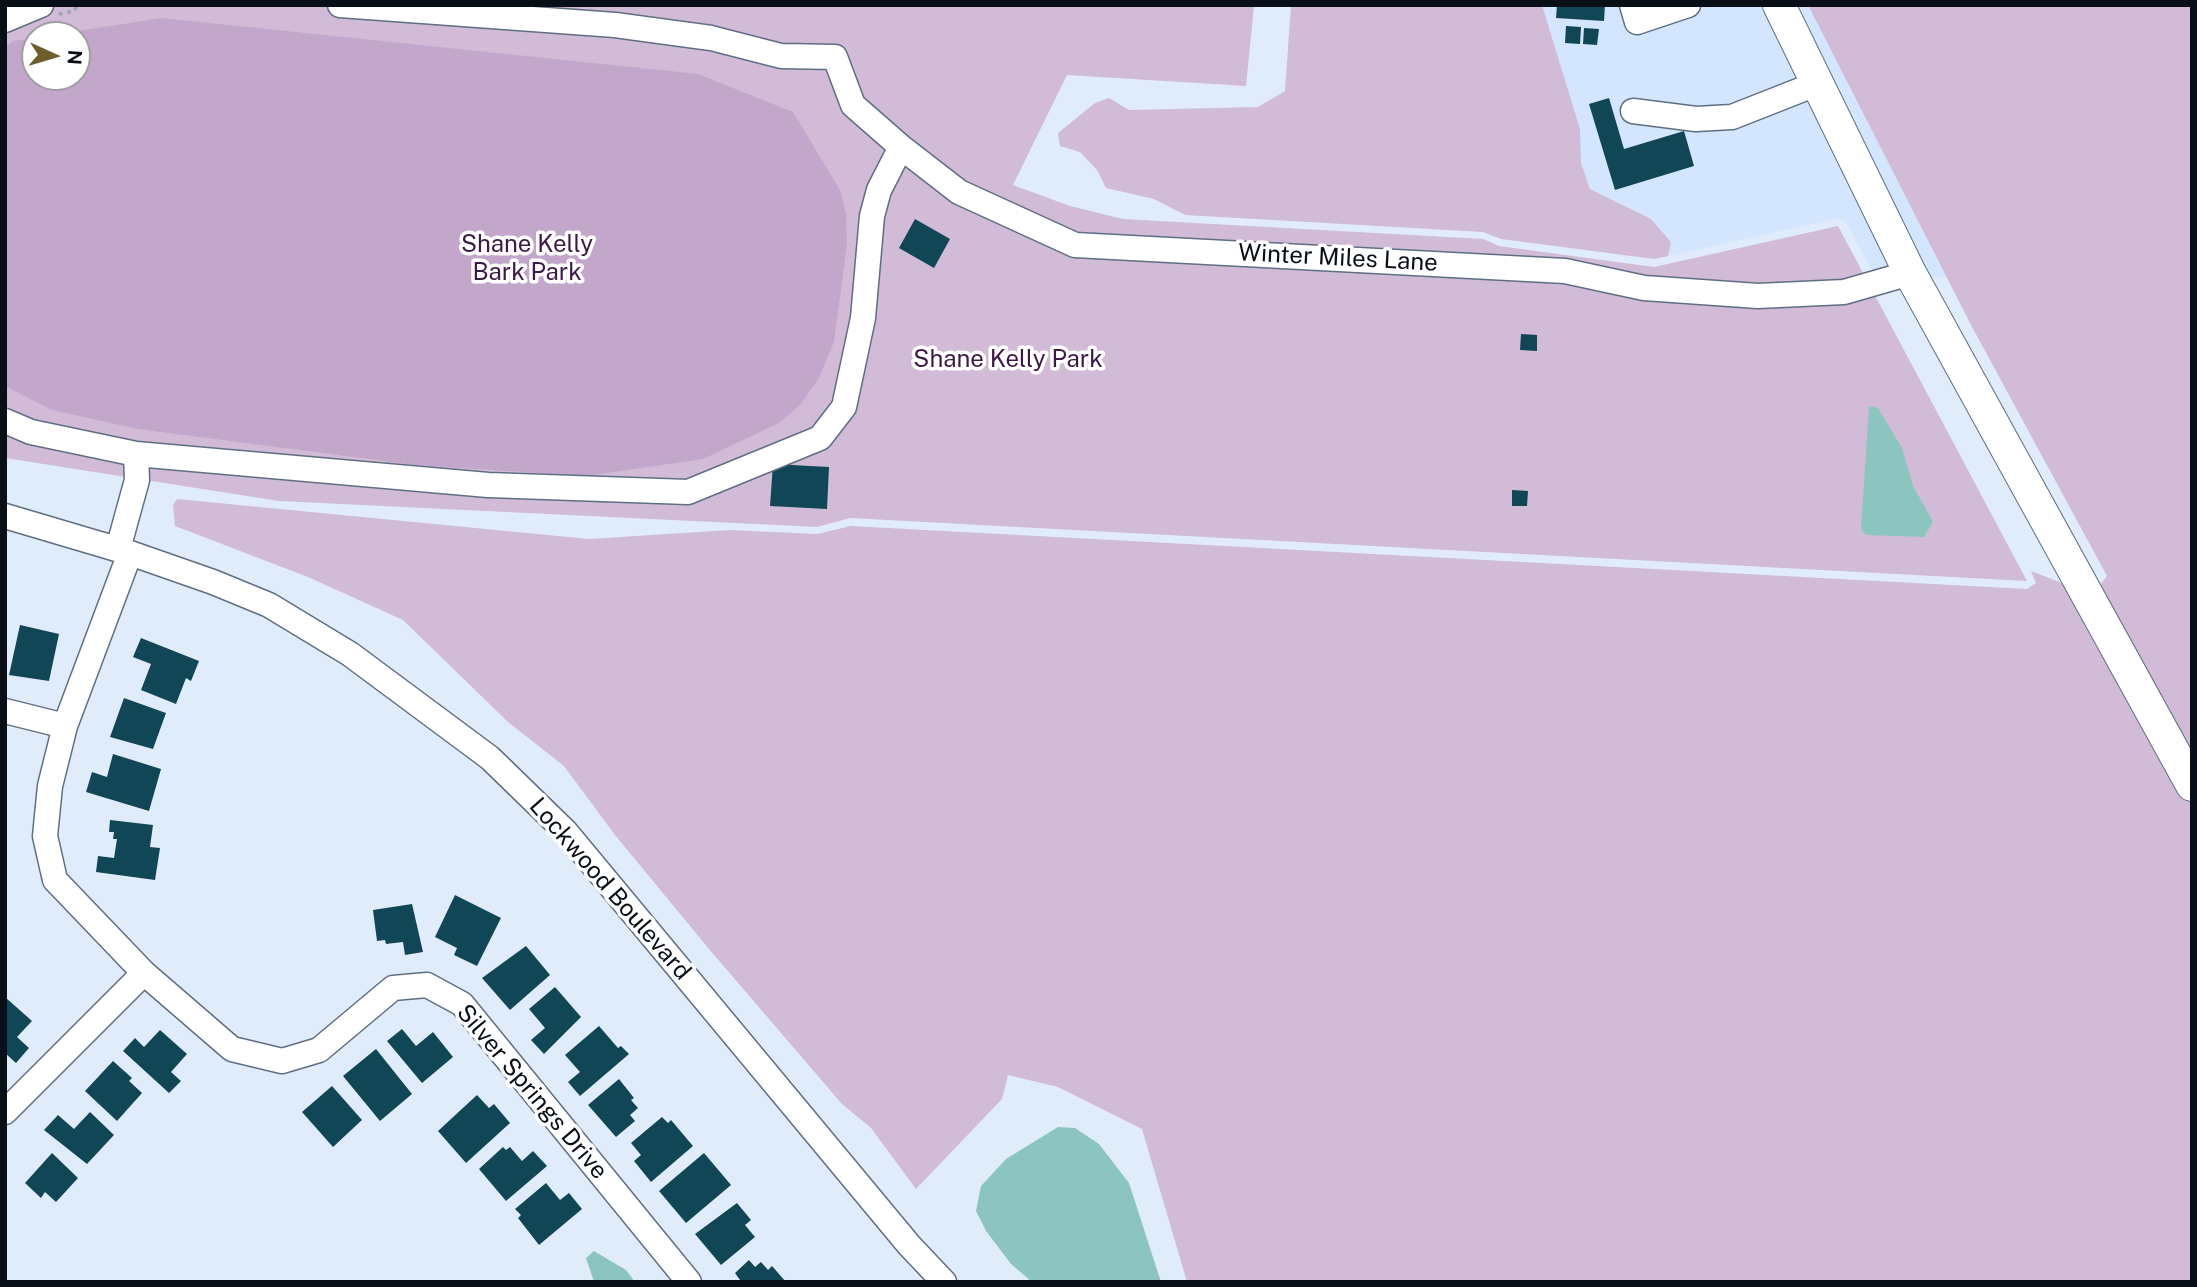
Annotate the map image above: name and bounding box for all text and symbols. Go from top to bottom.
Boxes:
north arrow [21,21,91,91]
text: N [63,49,86,65]
park label: Shane Kelly Bark Park [461,231,593,287]
street label: Winter Miles Lane [1237,238,1439,278]
park label: Shane Kelly Park [913,346,1103,374]
street label: Lockwood Boulevard [523,792,697,986]
street label: Silver Springs Drive [451,999,613,1185]

